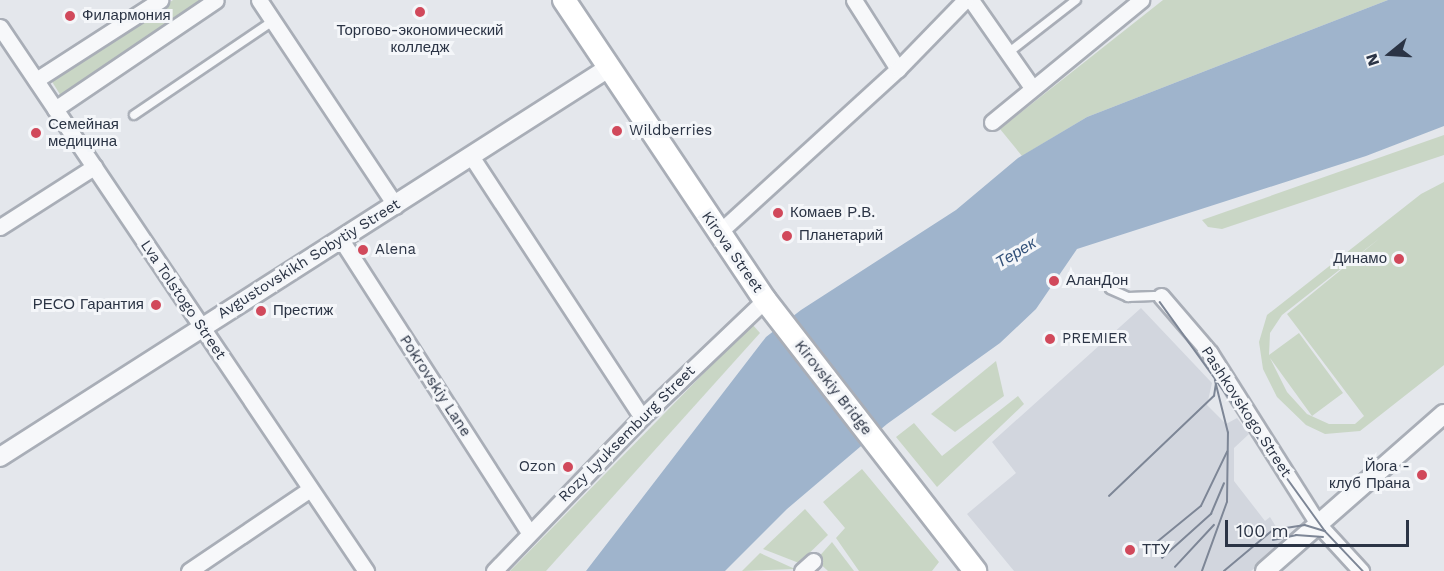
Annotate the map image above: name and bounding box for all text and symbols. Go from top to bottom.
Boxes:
marker: Торгово-экономический колледж [413,5,427,19]
place label: Филармония [82,7,171,25]
marker: Филармония [63,9,77,23]
place label: Торгово-экономический колледж [337,21,503,56]
north arrow [1360,24,1420,84]
text: N [1362,51,1383,68]
place label: Семейная медицина [48,115,119,150]
place label: Wildberries [629,122,712,140]
marker: Wildberries [610,124,624,138]
marker: Семейная медицина [29,126,43,140]
street label: Avgustovskikh Sobytiy Street [214,195,404,323]
place label: Комаев Р.В. [790,204,875,222]
marker: Комаев Р.В. [771,206,785,220]
street label: Kirova Street [697,208,767,296]
place label: Планетарий [799,227,883,245]
marker: Планетарий [780,229,794,243]
water label: Терек [992,234,1040,272]
street label: Lva Tolstogo Street [136,237,230,363]
place label: Alena [375,241,416,259]
marker: Alena [356,243,370,257]
place label: Динамо [1333,250,1387,268]
marker: Динамо [1392,252,1406,266]
place label: АланДон [1066,272,1128,290]
marker: АланДон [1047,274,1061,288]
place label: РЕСО Гарантия [33,296,144,314]
marker: РЕСО Гарантия [149,298,163,312]
place label: Престиж [273,302,333,320]
marker: Престиж [254,304,268,318]
place label: PREMIER [1062,330,1127,348]
street label: Pokrovskiy Lane [395,332,475,440]
marker: PREMIER [1043,332,1057,346]
street label: Kirovskiy Bridge [790,337,876,439]
street label: Pashkovskogo Street [1197,343,1295,481]
street label: Rozy Lyuksemburg Street [555,362,699,506]
place label: Йога - клуб Прана [1329,457,1410,492]
place label: Ozon [519,458,556,476]
marker: Ozon [561,460,575,474]
marker: Йога - клуб Прана [1415,468,1429,482]
scale bar [1228,508,1412,546]
text: 100 m [1236,520,1289,541]
place label: ТТУ [1142,541,1170,559]
marker: ТТУ [1123,543,1137,557]

